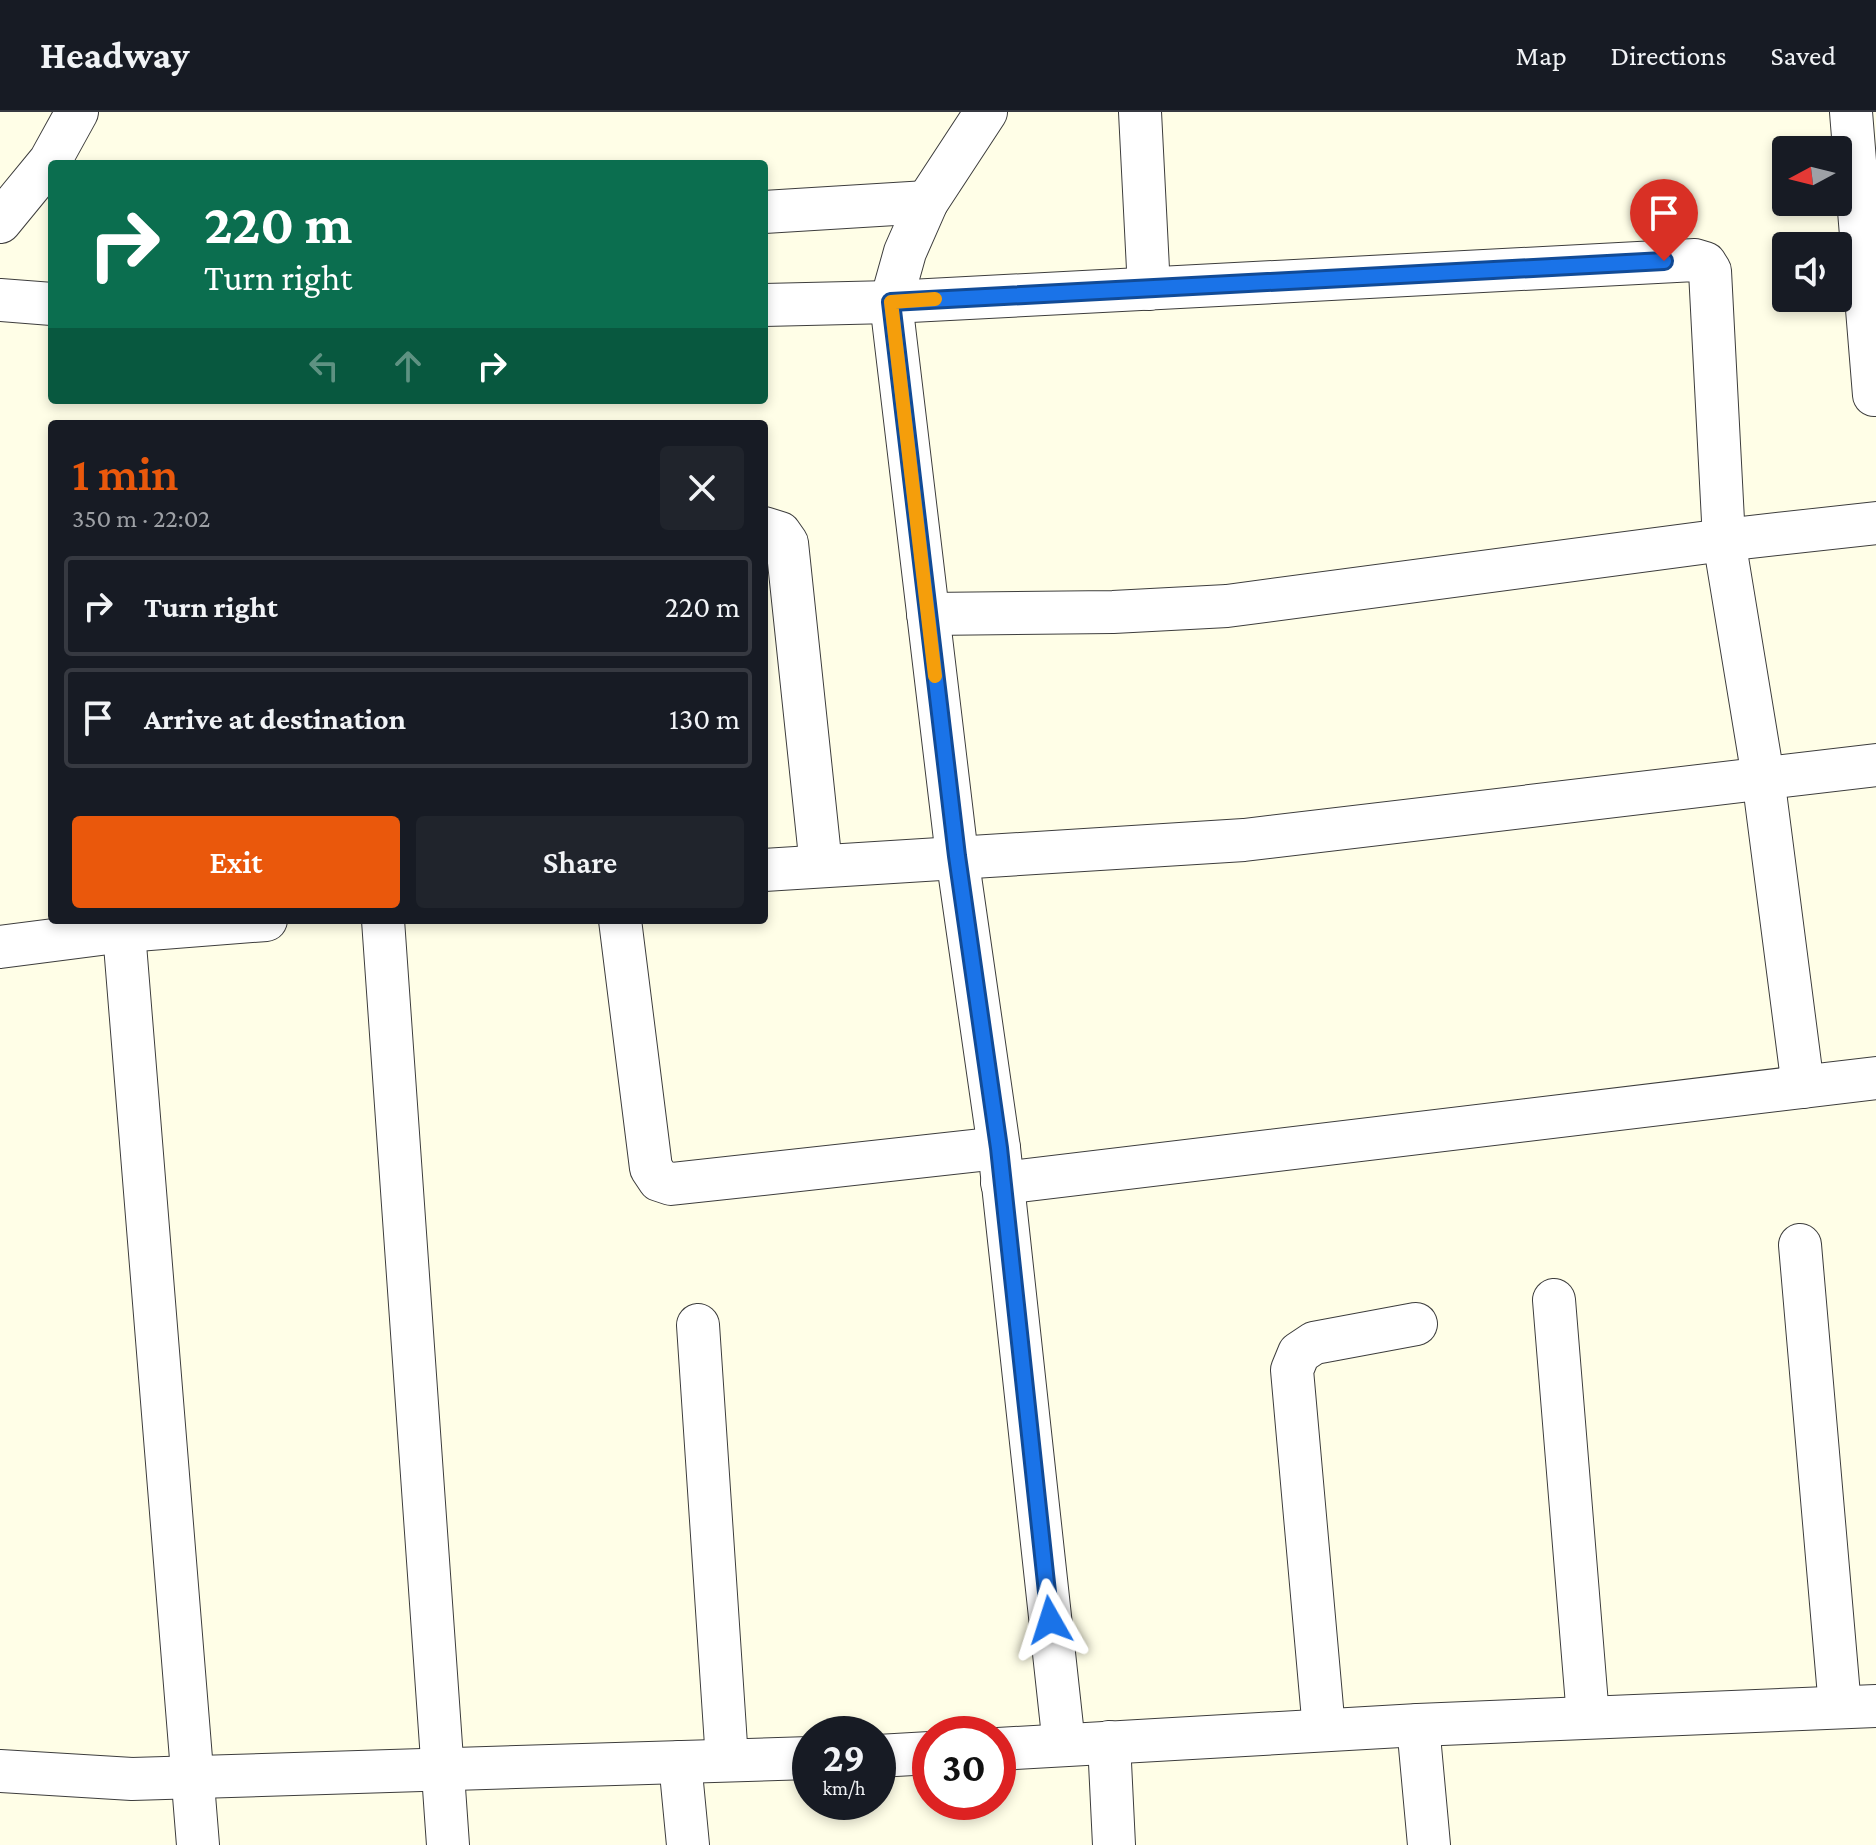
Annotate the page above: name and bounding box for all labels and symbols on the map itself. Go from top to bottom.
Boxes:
north arrow [1772,136,1852,216]
pin [1630,179,1698,261]
position arrow [1008,1578,1092,1662]
speed limit sign: 30 [912,1716,1016,1820]

